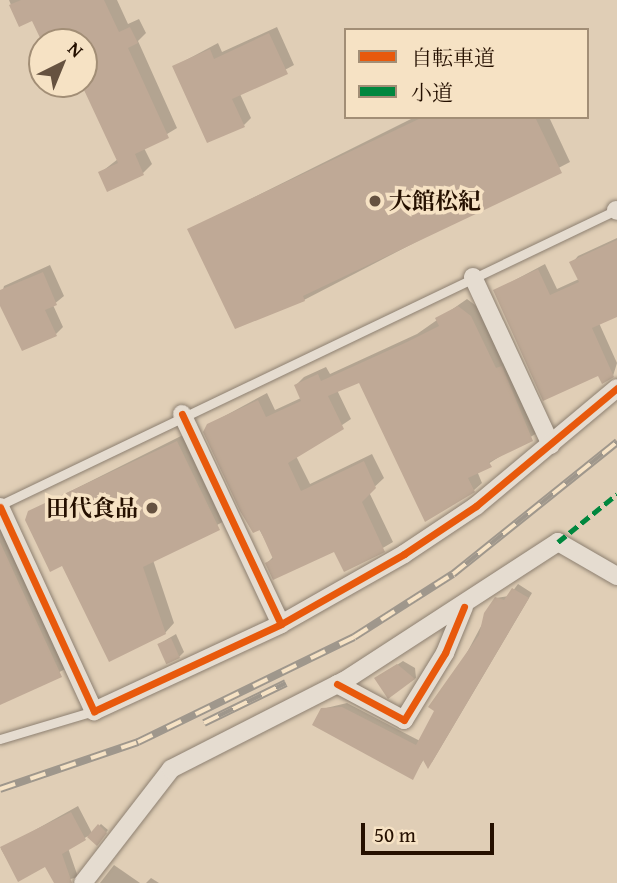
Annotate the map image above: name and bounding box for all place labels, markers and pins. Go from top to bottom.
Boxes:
place label: 大館松紀 [389,187,481,215]
marker: 大館松紀 [367,193,383,209]
place label: 田代食品 [46,494,138,522]
marker: 田代食品 [144,500,160,516]

